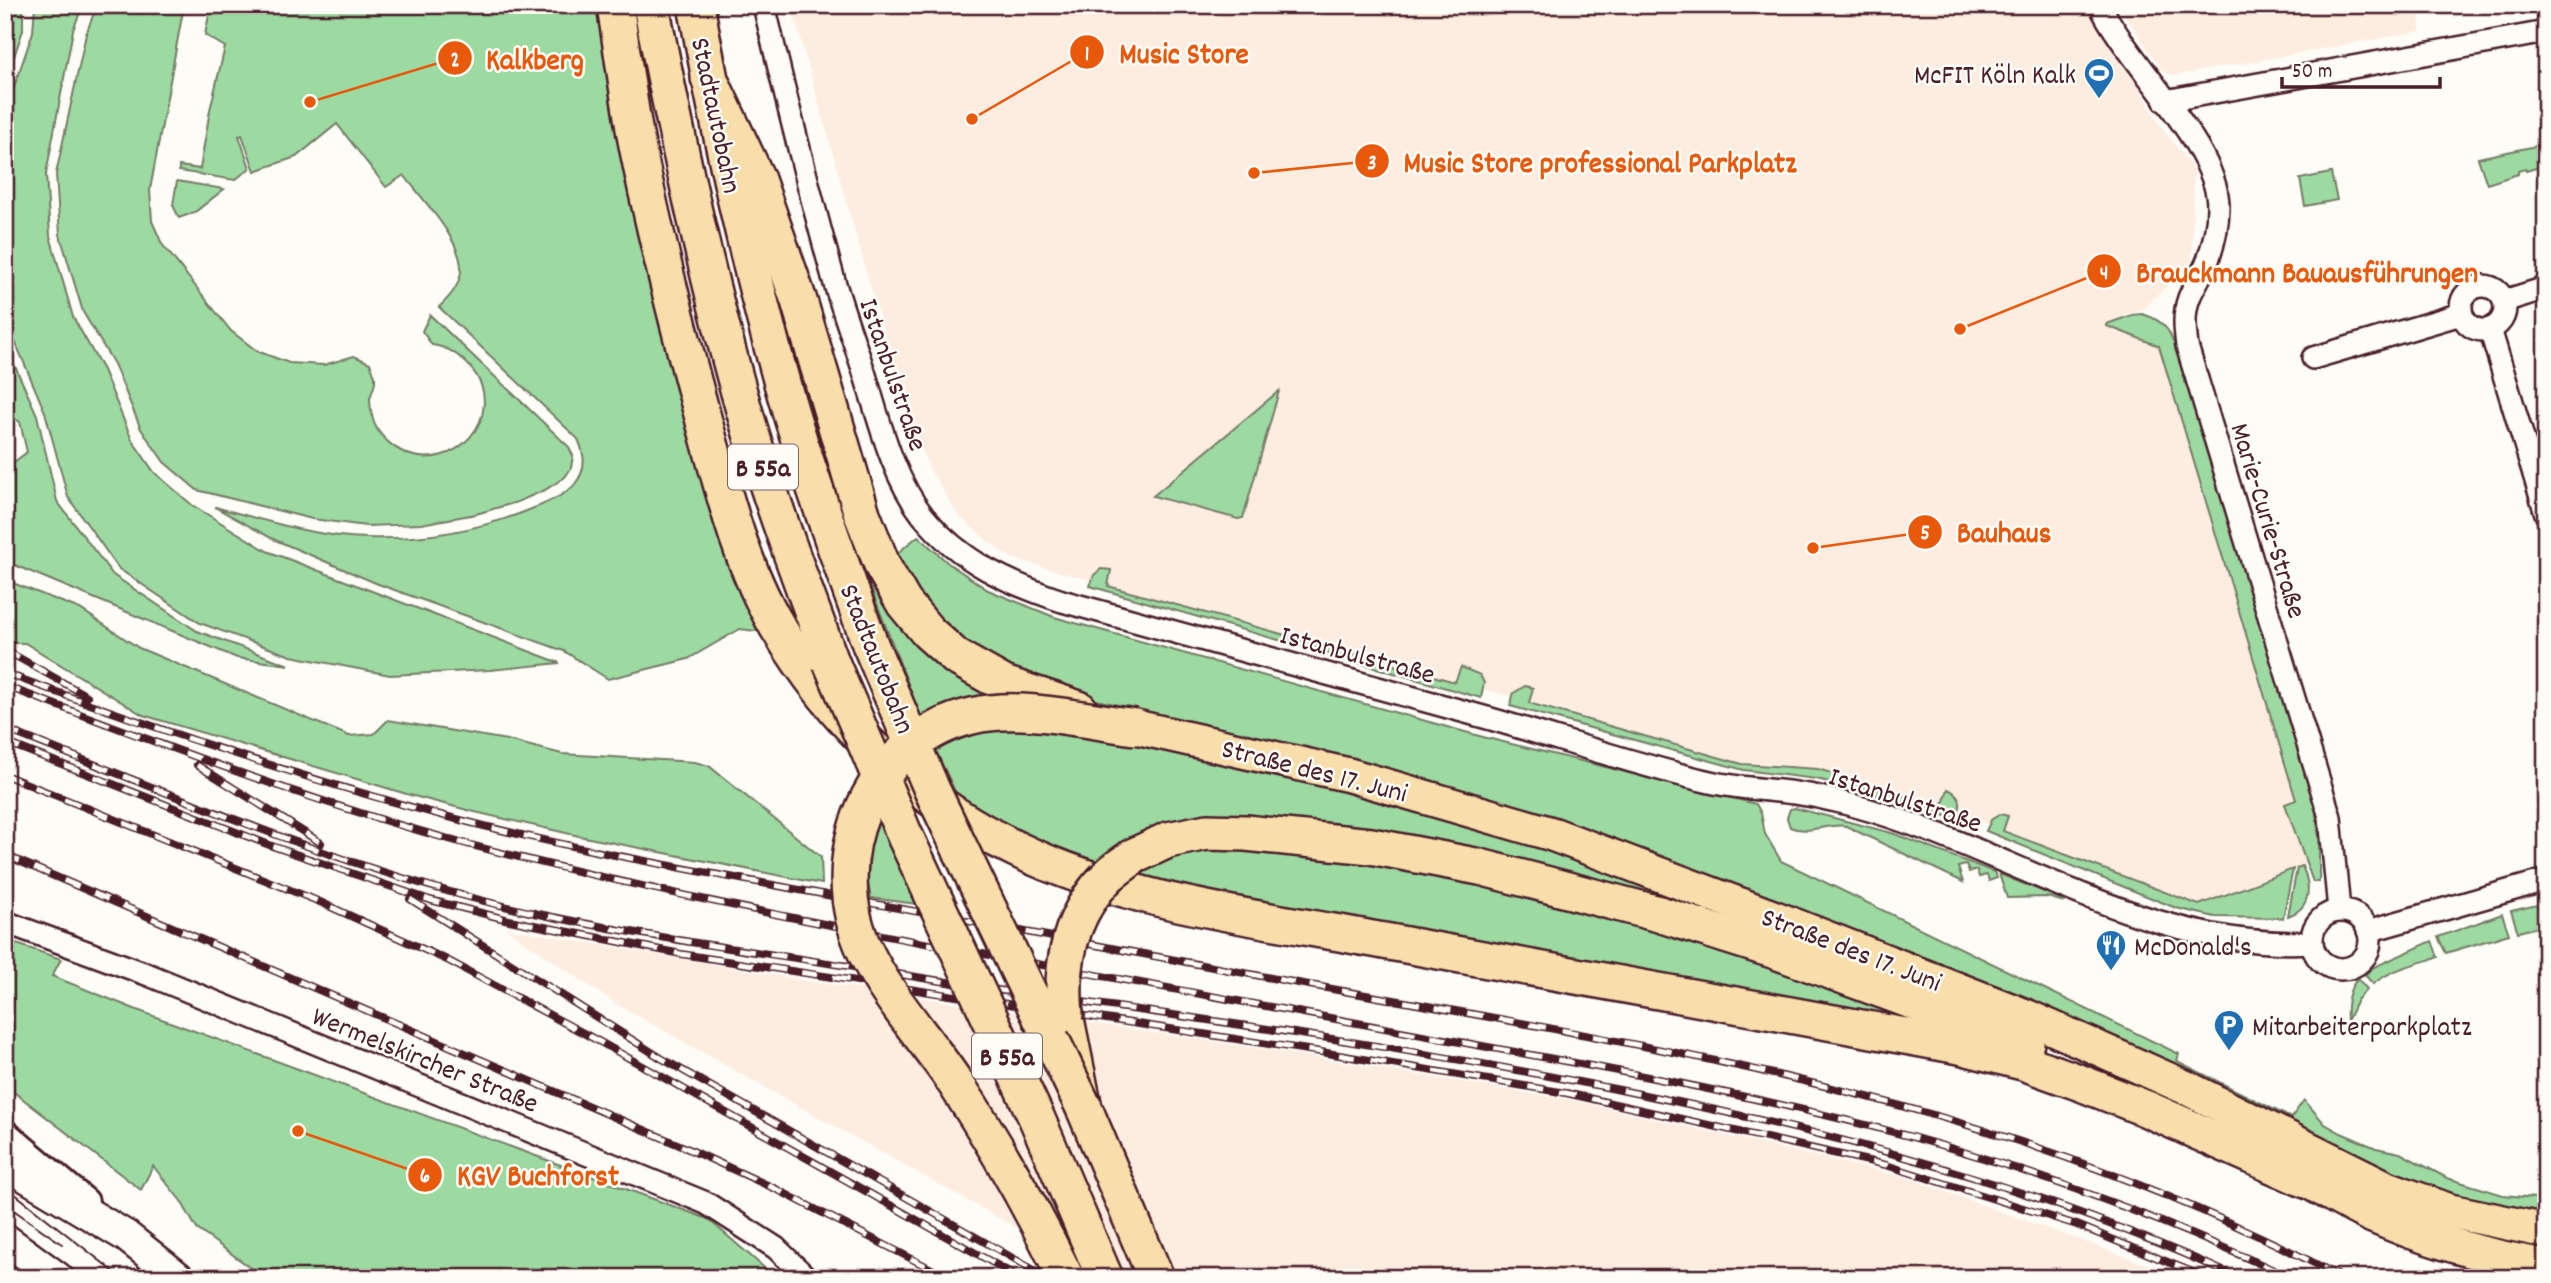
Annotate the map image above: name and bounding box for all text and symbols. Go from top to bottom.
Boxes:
callout: Music Store [1070,27,1262,78]
callout: Kalkberg [437,33,598,84]
street label: Stadtautobahn [677,34,749,198]
text: Music Store [1119,36,1249,79]
text: 1 [1085,41,1089,71]
text: Kalkberg [486,42,584,85]
scale bar [2282,46,2439,90]
text: 2 [450,47,460,77]
sports icon: McFIT Köln Kalk [2082,56,2116,100]
place label: McFIT Köln Kalk [1914,58,2076,98]
text: 50 m [2292,58,2332,88]
callout: Music Store professional Parkplatz [1355,136,1811,187]
text: Music Store professional Parkplatz [1403,145,1797,188]
text: 3 [1367,150,1377,180]
callout: Brauckmann Bauausführungen [2087,246,2492,297]
text: Brauckmann Bauausführungen [2136,255,2478,298]
text: 4 [2100,260,2108,290]
street label: Istanbulstraße [845,294,935,457]
street label: Marie-Curie-Straße [2217,419,2314,624]
road number: B 55a [728,444,798,489]
callout: Bauhaus [1907,506,2065,557]
text: Bauhaus [1957,515,2051,558]
text: 5 [1920,520,1930,550]
street label: Stadtautobahn [826,579,923,741]
street label: Istanbulstraße [1275,618,1439,698]
street label: Straße des 17. Juni [1217,731,1411,816]
street label: Istanbulstraße [1823,759,1986,846]
street label: Straße des 17. Juni [1754,900,1946,1005]
restaurant icon: McDonald's [2094,928,2128,972]
place label: McDonald's [2134,930,2252,970]
street label: Wermelskircher Straße [305,999,543,1126]
parking icon: Mitarbeiterparkplatz [2212,1008,2246,1052]
place label: Mitarbeiterparkplatz [2252,1010,2472,1050]
road number: B 55a [972,1034,1042,1078]
callout: KGV Buchforst [408,1149,633,1200]
text: KGV Buchforst [457,1158,619,1201]
text: 6 [420,1163,430,1193]

